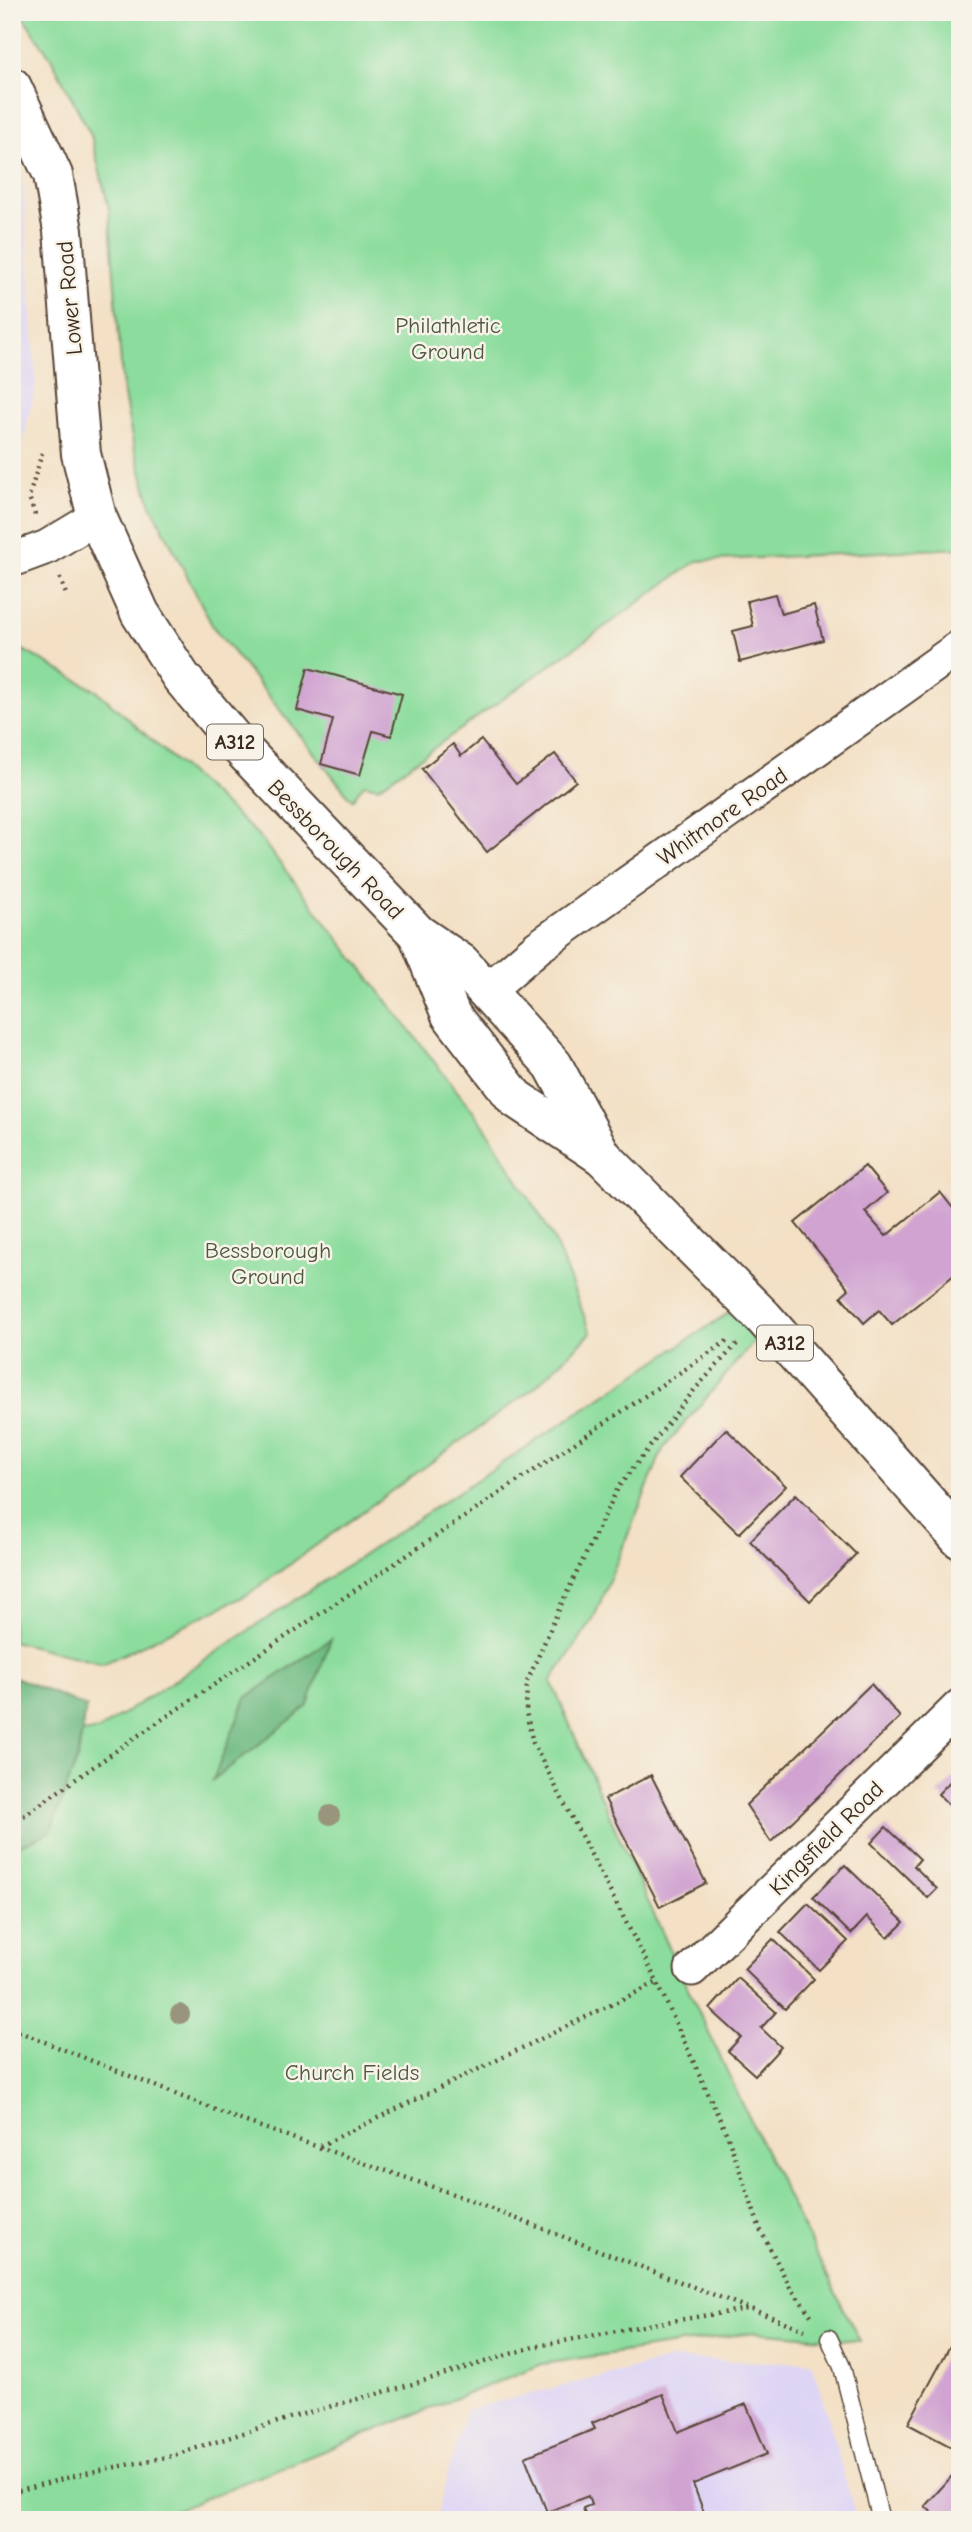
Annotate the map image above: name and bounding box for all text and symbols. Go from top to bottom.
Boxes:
street label: Lower Road [51,240,88,356]
park label: Philathletic Ground [395,312,501,365]
road number: A312 [207,724,263,760]
street label: Whitmore Road [652,762,793,871]
street label: Bessborough Road [262,774,409,925]
park label: Bessborough Ground [205,1237,331,1290]
road number: A312 [757,1326,813,1360]
street label: Kingsfield Road [764,1776,889,1901]
park label: Church Fields [285,2059,419,2086]

